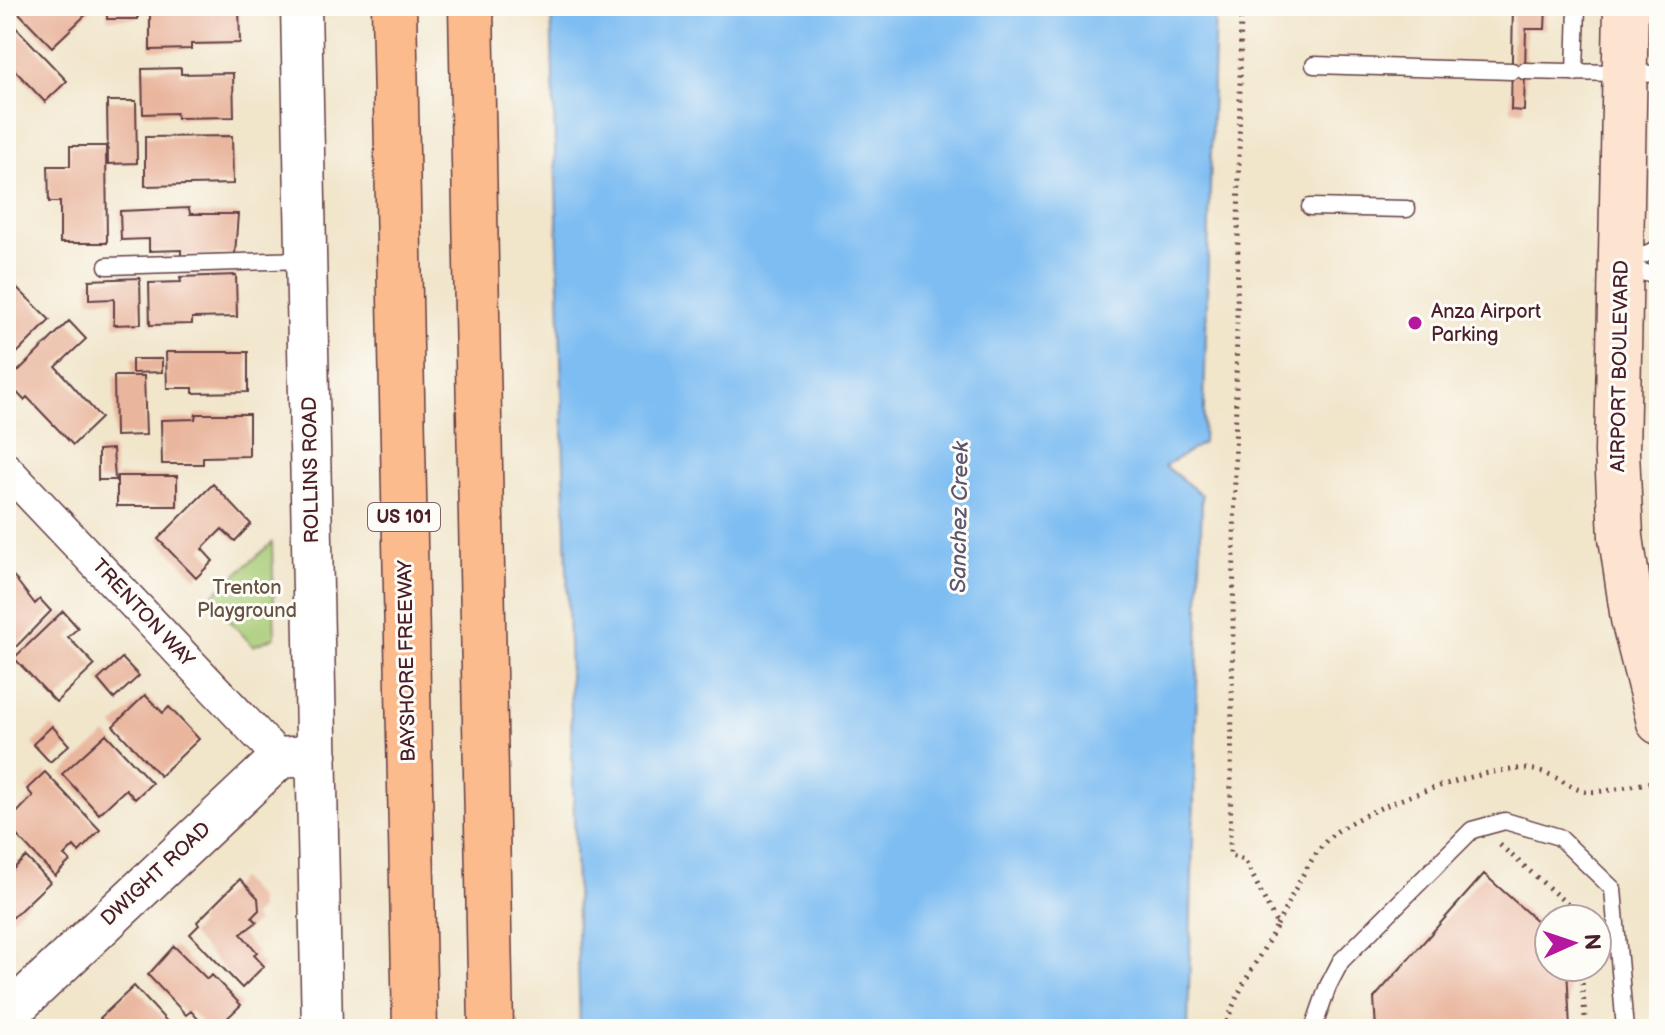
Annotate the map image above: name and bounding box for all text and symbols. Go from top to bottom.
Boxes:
street label: AIRPORT BOULEVARD [1606,260,1634,472]
place label: Anza Airport Parking [1431,300,1541,347]
marker: Anza Airport Parking [1406,314,1424,332]
street label: ROLLINS ROAD [298,396,324,544]
water label: Sanchez Creek [945,440,975,593]
road number: US 101 [368,503,440,531]
street label: TRENTON WAY [87,554,199,672]
street label: BAYSHORE FREEWAY [393,560,421,762]
park label: Trenton Playground [197,576,297,623]
street label: DWIGHT ROAD [96,817,216,931]
north arrow [1533,903,1613,983]
text: N [1578,933,1605,951]

